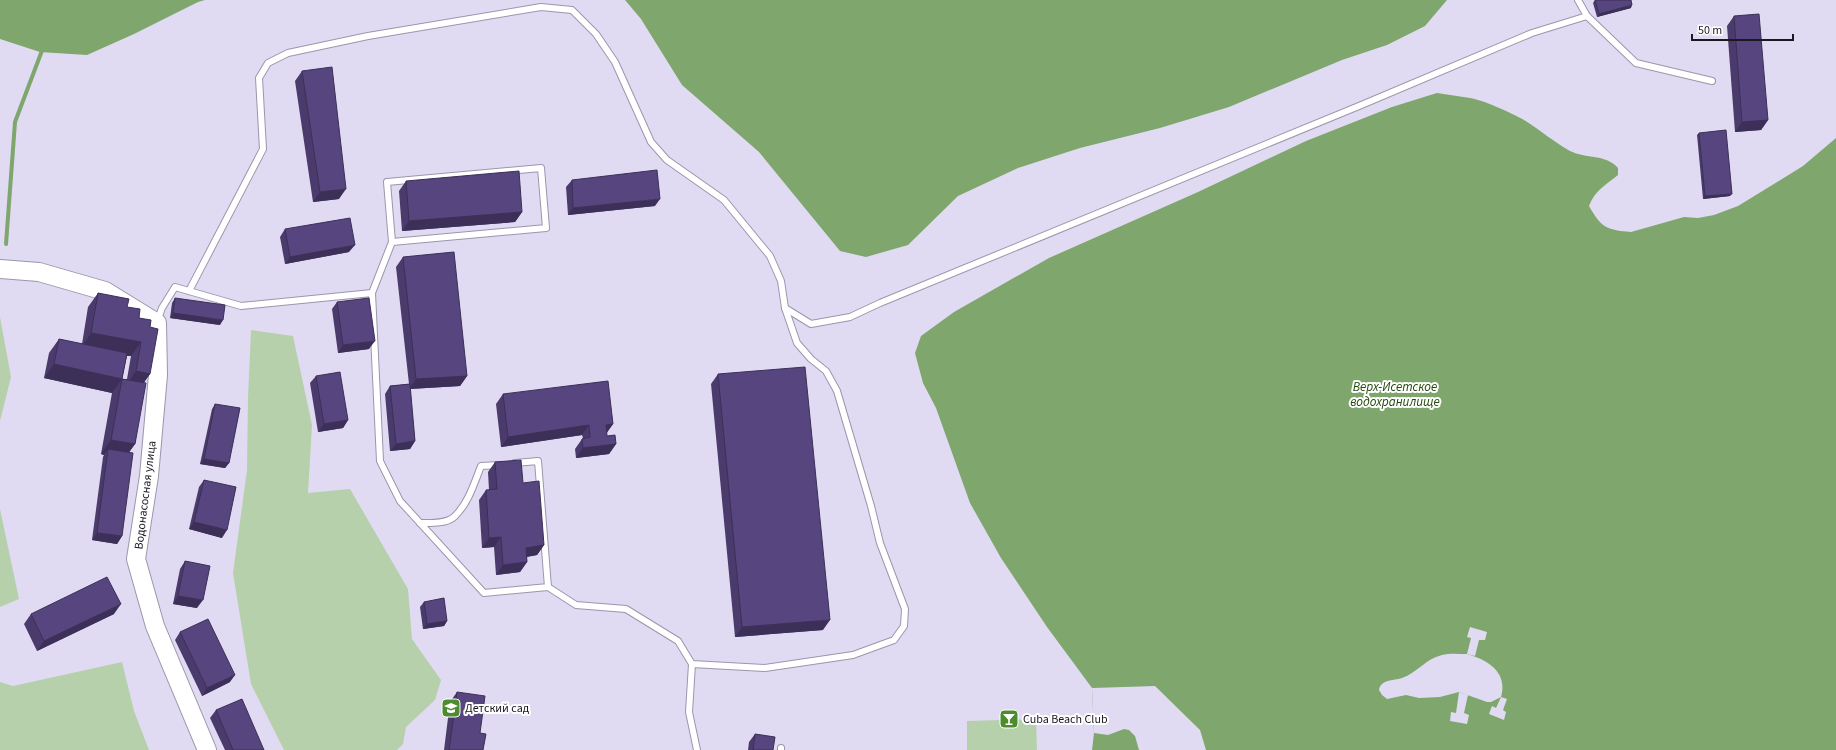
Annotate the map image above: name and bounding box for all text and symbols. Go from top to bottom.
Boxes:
scale bar [1692,16,1793,42]
text: 50 m [1698,22,1722,39]
water label: Верх-Исетское водохранилище [1350,378,1440,411]
street label: Водонасосная улица [130,440,161,550]
school or university icon: Детский сад [440,697,462,719]
place label: Детский сад [465,700,530,717]
bar icon: Cuba Beach Club [998,708,1020,730]
place label: Cuba Beach Club [1023,711,1108,728]

